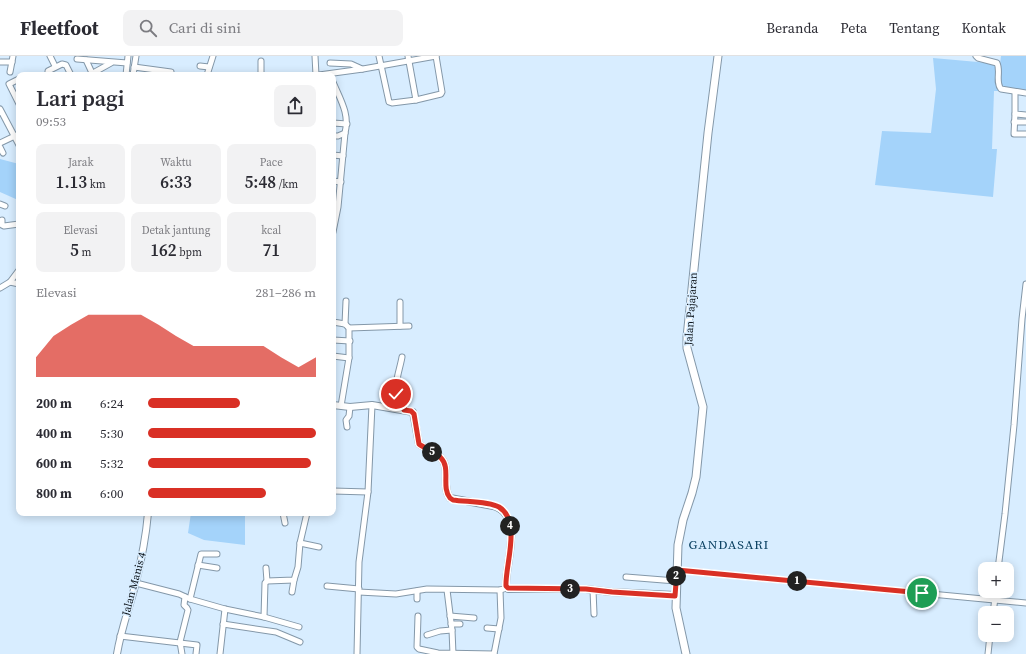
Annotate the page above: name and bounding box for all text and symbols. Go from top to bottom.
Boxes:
search box [123,10,403,46]
text: Fleetfoot [20,15,99,41]
icon: search [137,17,159,39]
text: Cari di sini [169,17,241,38]
text: Beranda [766,18,818,38]
text: Peta [840,18,867,38]
text: Tentang [889,18,940,38]
text: Kontak [962,18,1006,38]
text: Lari pagi [36,83,124,113]
button: share [274,85,316,127]
text: 09:53 [36,113,66,130]
text: Jarak [68,155,93,170]
text: Waktu [160,155,192,170]
text: Pace [260,155,283,170]
text: 1.13 [56,170,87,194]
text: 6:33 [160,170,192,194]
text: 5:48 [244,170,276,194]
text: km [87,177,106,192]
text: /km [276,177,298,192]
text: Elevasi [63,223,98,238]
text: Detak jantung [142,223,210,238]
text: kcal [261,223,281,238]
text: 5 [70,238,79,262]
text: 162 [150,238,177,262]
text: 71 [262,238,280,262]
text: m [79,245,91,260]
text: bpm [177,245,202,260]
street label: Jalan Pajajaran [681,272,701,347]
text: Elevasi [36,284,77,301]
text: 281–286 m [256,284,316,301]
pin [379,377,413,411]
icon: check [385,383,407,405]
text: 200 m [36,395,72,412]
text: 6:24 [100,395,123,412]
text: 400 m [36,425,72,442]
text: 5:30 [100,425,123,442]
pin: 5 [422,442,442,462]
text: 5 [429,444,435,459]
text: 600 m [36,455,72,472]
text: 5:32 [100,455,123,472]
text: 800 m [36,485,72,502]
text: 6:00 [100,485,123,502]
pin: 4 [500,516,520,536]
text: 4 [507,518,513,533]
district label: GANDASARI [689,536,769,553]
street label: Jalan Manis 4 [118,550,150,618]
map controls [978,562,1014,642]
button: + [978,562,1014,598]
pin: 2 [666,566,686,586]
text: 2 [673,568,679,583]
pin: 1 [787,571,807,591]
text: 1 [794,573,800,588]
pin [905,576,939,610]
pin: 3 [560,579,580,599]
text: 3 [567,581,573,596]
icon: arrive [911,582,933,604]
button: − [978,606,1014,642]

